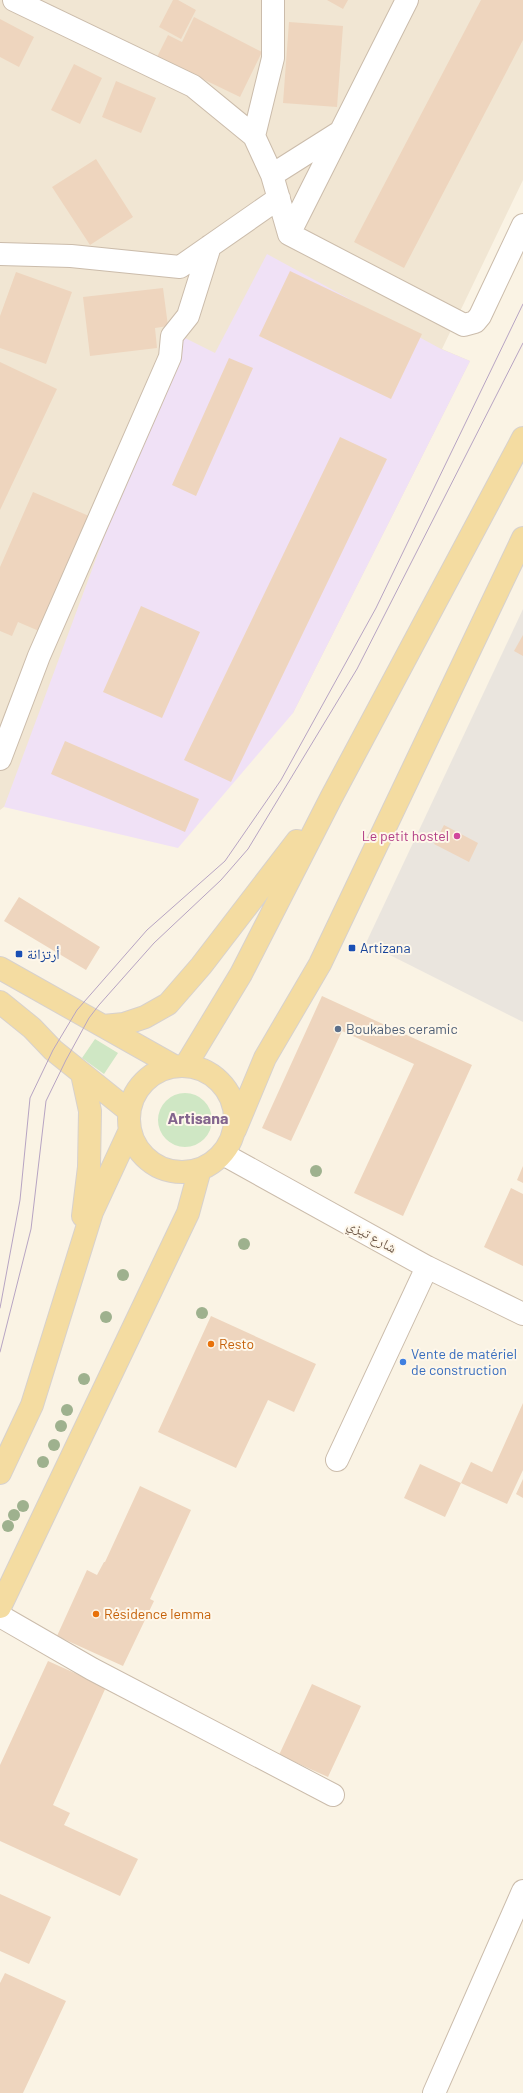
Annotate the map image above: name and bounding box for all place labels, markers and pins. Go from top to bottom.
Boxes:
place label: Le petit hostel [362,827,449,844]
marker: Le petit hostel [452,831,462,841]
place label: Artizana [360,939,411,956]
marker: Artizana [347,943,357,953]
place label: أرتزانة [27,945,60,963]
marker: أرتزانة [14,949,24,959]
place label: Boukabes ceramic [346,1020,458,1037]
marker: Boukabes ceramic [333,1024,343,1034]
place label: Resto [219,1335,254,1352]
marker: Resto [206,1339,216,1349]
place label: Vente de matériel de construction [411,1345,517,1378]
marker: Vente de matériel de construction [398,1357,408,1367]
place label: Résidence lemma [104,1605,211,1622]
marker: Résidence lemma [91,1609,101,1619]

